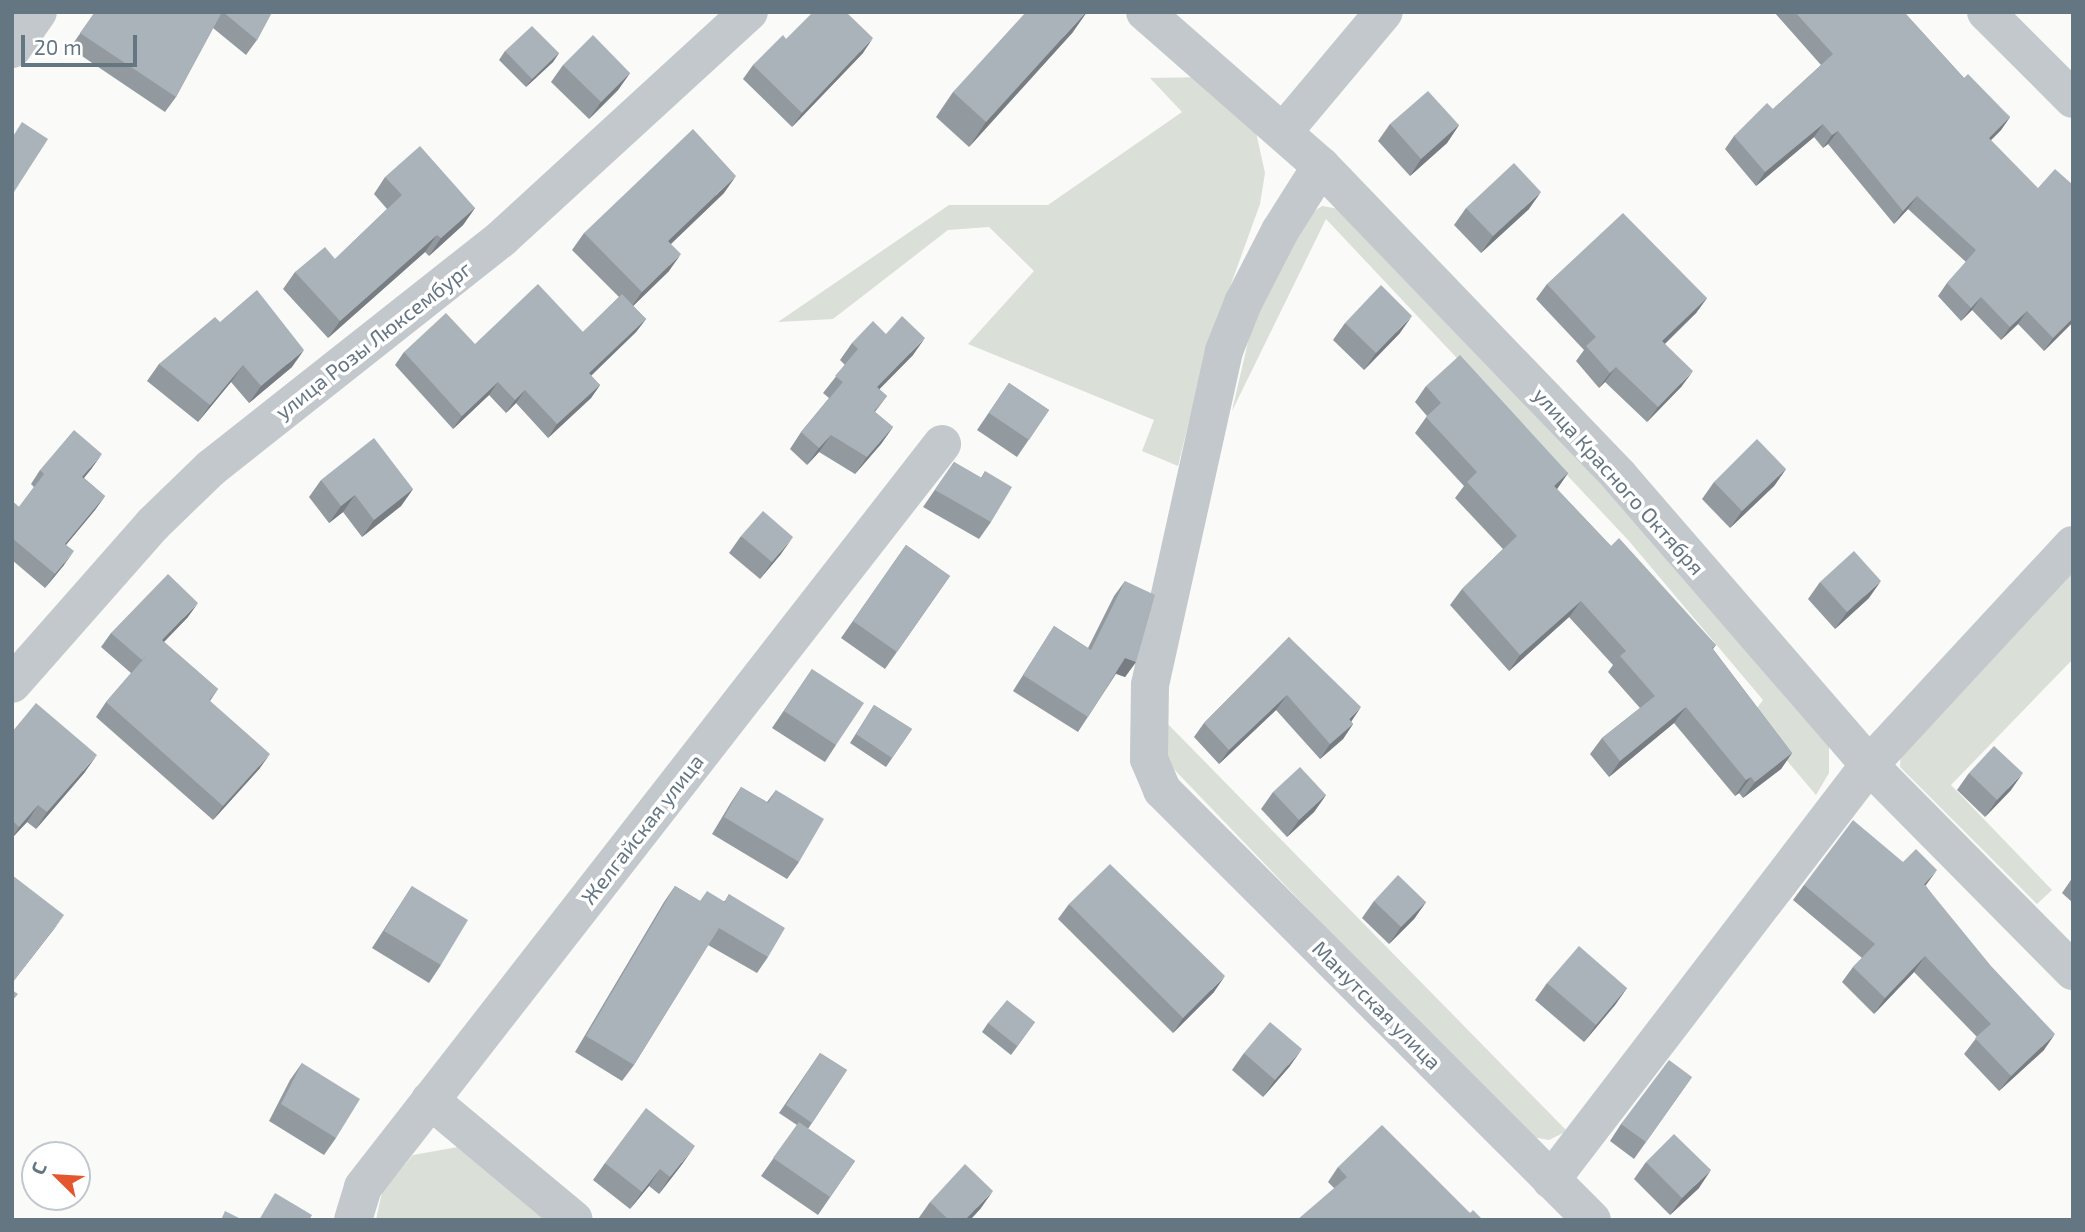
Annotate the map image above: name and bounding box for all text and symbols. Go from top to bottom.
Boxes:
scale bar [24,21,140,65]
text: 20 m [34,34,82,59]
street label: улица Розы Люксембург [270,256,476,424]
street label: улица Красного Октября [1528,382,1710,580]
street label: Желгайская улица [576,749,708,909]
street label: Манутская улица [1307,935,1447,1075]
north arrow [21,1141,91,1211]
text: С [25,1158,51,1178]

